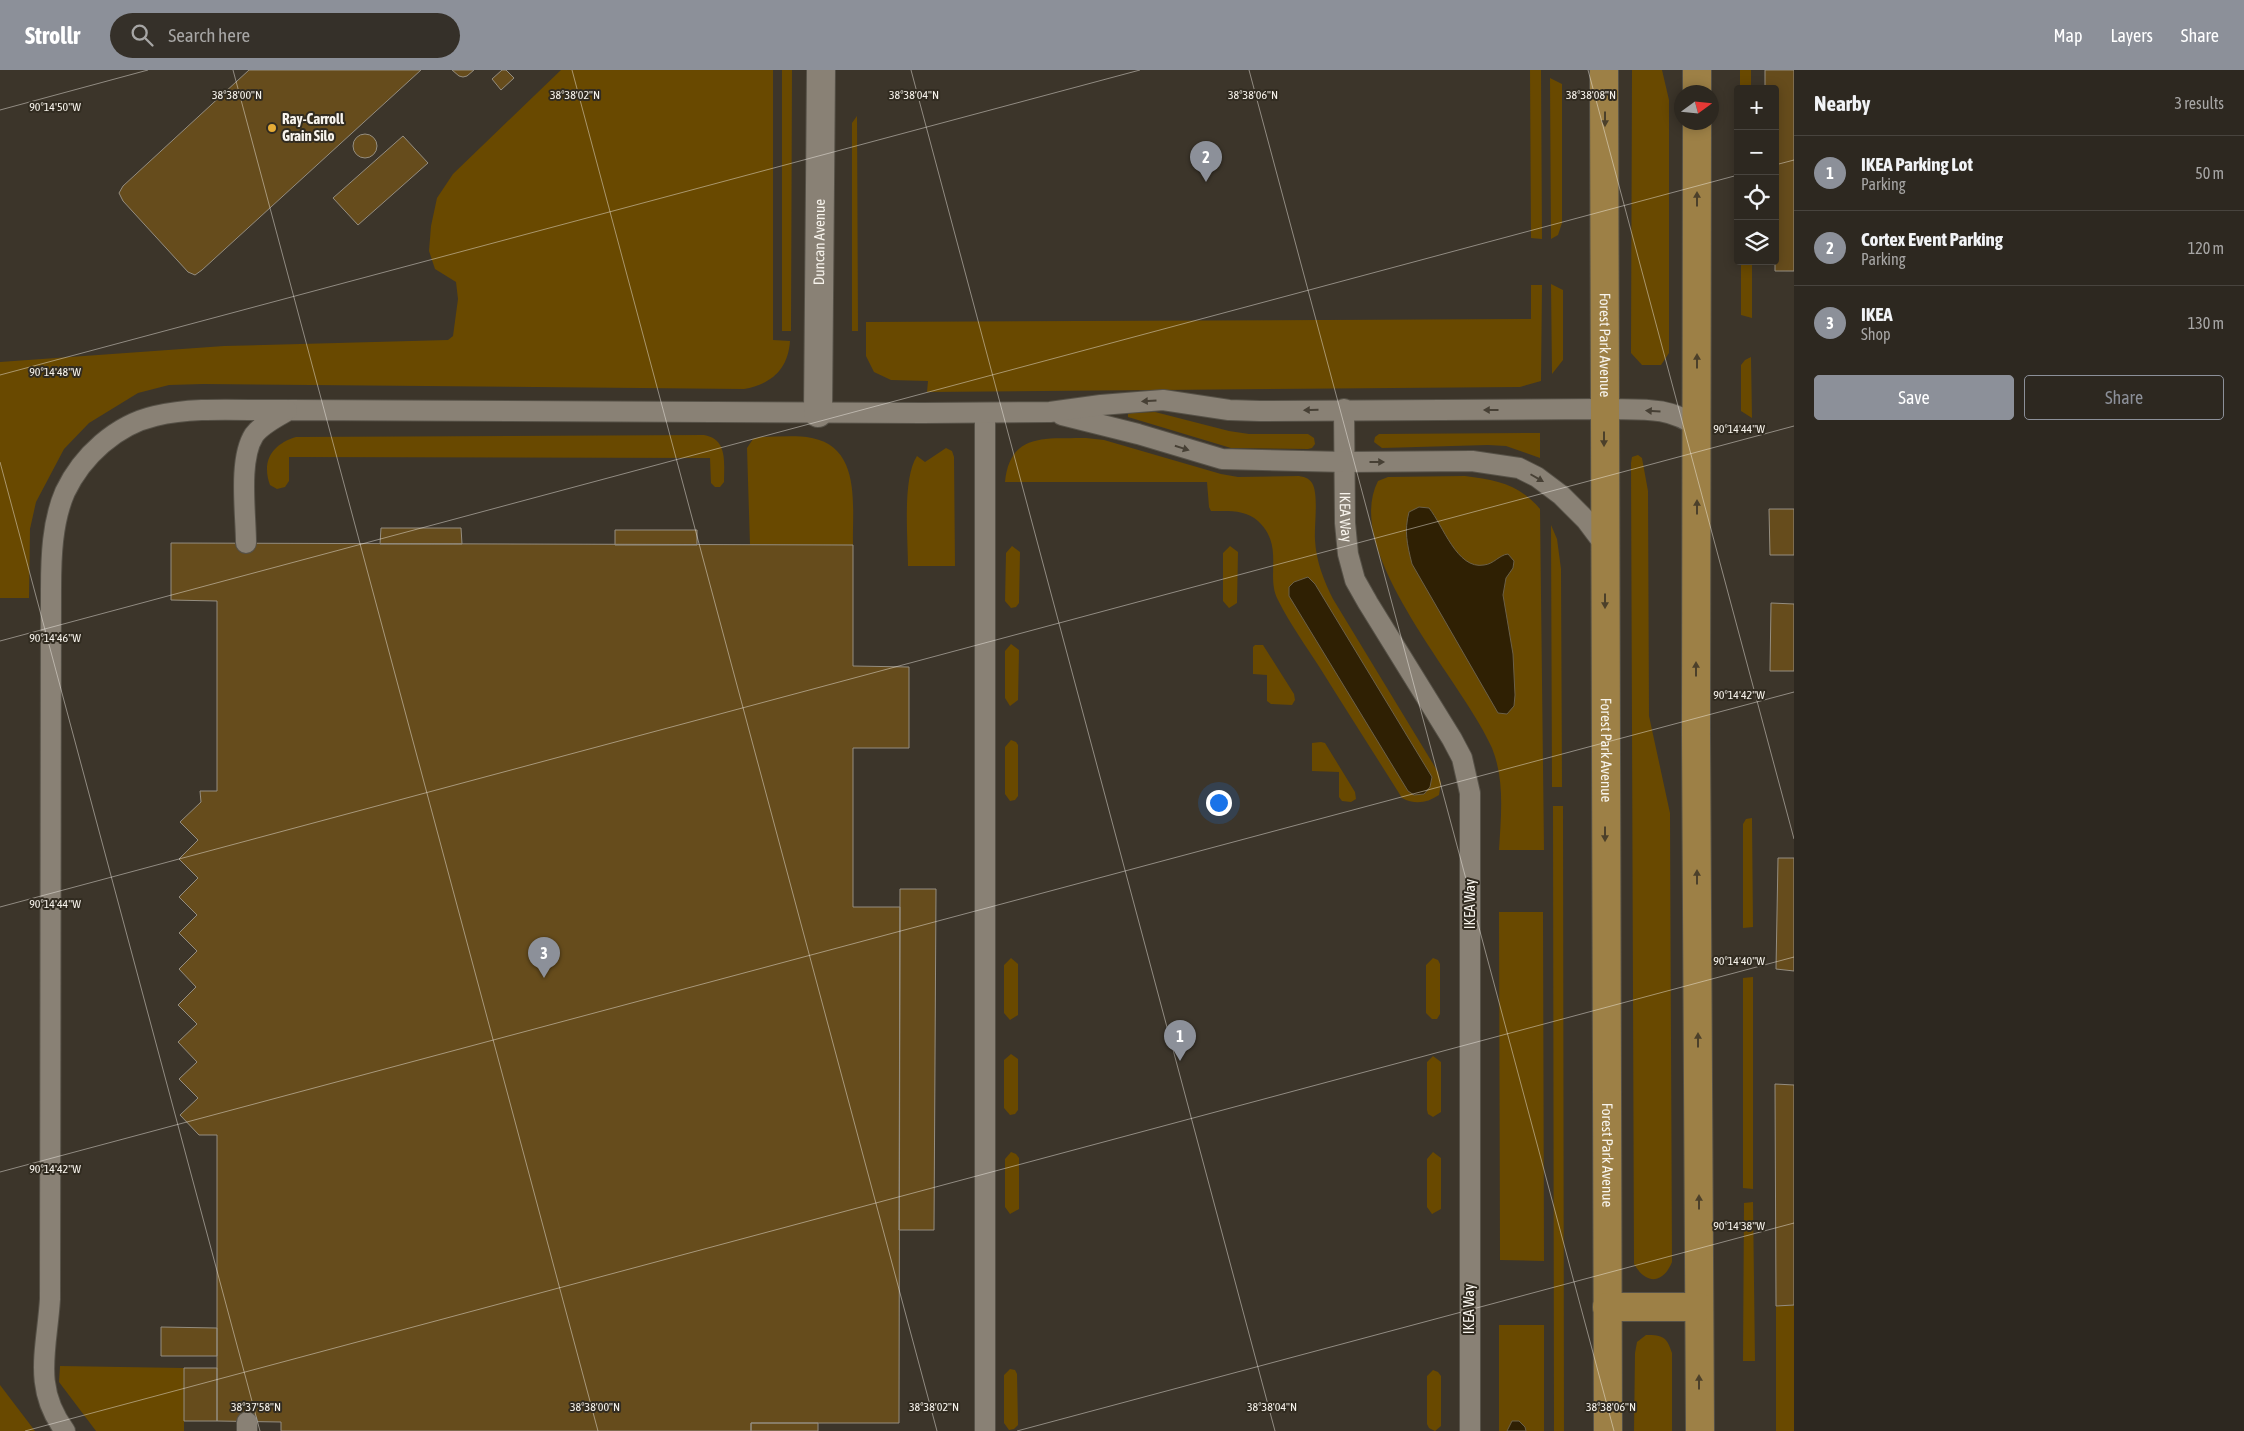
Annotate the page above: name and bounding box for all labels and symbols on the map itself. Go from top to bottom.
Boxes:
north arrow [1674,85,1719,130]
text: 38°38'00"N [212,88,262,102]
text: 38°38'02"N [550,88,600,102]
text: 38°38'04"N [889,88,939,102]
text: 38°38'06"N [1228,88,1278,102]
text: 38°38'08"N [1566,88,1616,102]
text: 90°14'50"W [29,100,81,114]
place label: Ray-Carroll Grain Silo [282,110,345,144]
one-way arrow [1601,111,1609,127]
marker: Ray-Carroll Grain Silo [266,122,278,134]
pin: 2 [1190,141,1222,182]
one-way arrow [1693,191,1701,207]
street label: Duncan Avenue [810,199,828,285]
street label: Forest Park Avenue [1597,293,1614,397]
one-way arrow [1693,353,1701,369]
text: 90°14'48"W [29,365,81,379]
one-way arrow [1141,397,1157,405]
one-way arrow [1303,406,1319,414]
one-way arrow [1483,406,1499,414]
one-way arrow [1645,407,1661,415]
text: 90°14'44"W [1713,422,1765,436]
one-way arrow [1600,431,1608,447]
one-way arrow [1174,445,1189,453]
one-way arrow [1370,458,1386,466]
one-way arrow [1530,473,1543,482]
street label: IKEA Way [1337,492,1356,543]
one-way arrow [1693,498,1701,514]
one-way arrow [1601,593,1609,609]
text: 90°14'46"W [29,631,81,645]
one-way arrow [1692,661,1700,677]
text: 90°14'42"W [1713,688,1765,702]
street label: Forest Park Avenue [1598,698,1615,802]
your location [1206,790,1232,816]
one-way arrow [1601,826,1609,842]
one-way arrow [1693,869,1701,885]
street label: IKEA Way [1461,879,1478,929]
text: 90°14'44"W [29,897,81,911]
pin: 3 [528,937,560,978]
text: 90°14'40"W [1713,954,1765,968]
pin: 1 [1164,1020,1196,1061]
one-way arrow [1694,1032,1702,1048]
street label: Forest Park Avenue [1599,1103,1616,1207]
text: 90°14'42"W [29,1162,81,1176]
one-way arrow [1695,1194,1703,1210]
text: 90°14'38"W [1713,1219,1765,1233]
street label: IKEA Way [1460,1284,1477,1334]
one-way arrow [1695,1374,1703,1390]
text: 38°37'58"N [231,1400,281,1414]
text: 38°38'00"N [570,1400,620,1414]
text: 38°38'02"N [909,1400,959,1414]
text: 38°38'04"N [1247,1400,1297,1414]
text: 38°38'06"N [1586,1400,1636,1414]

